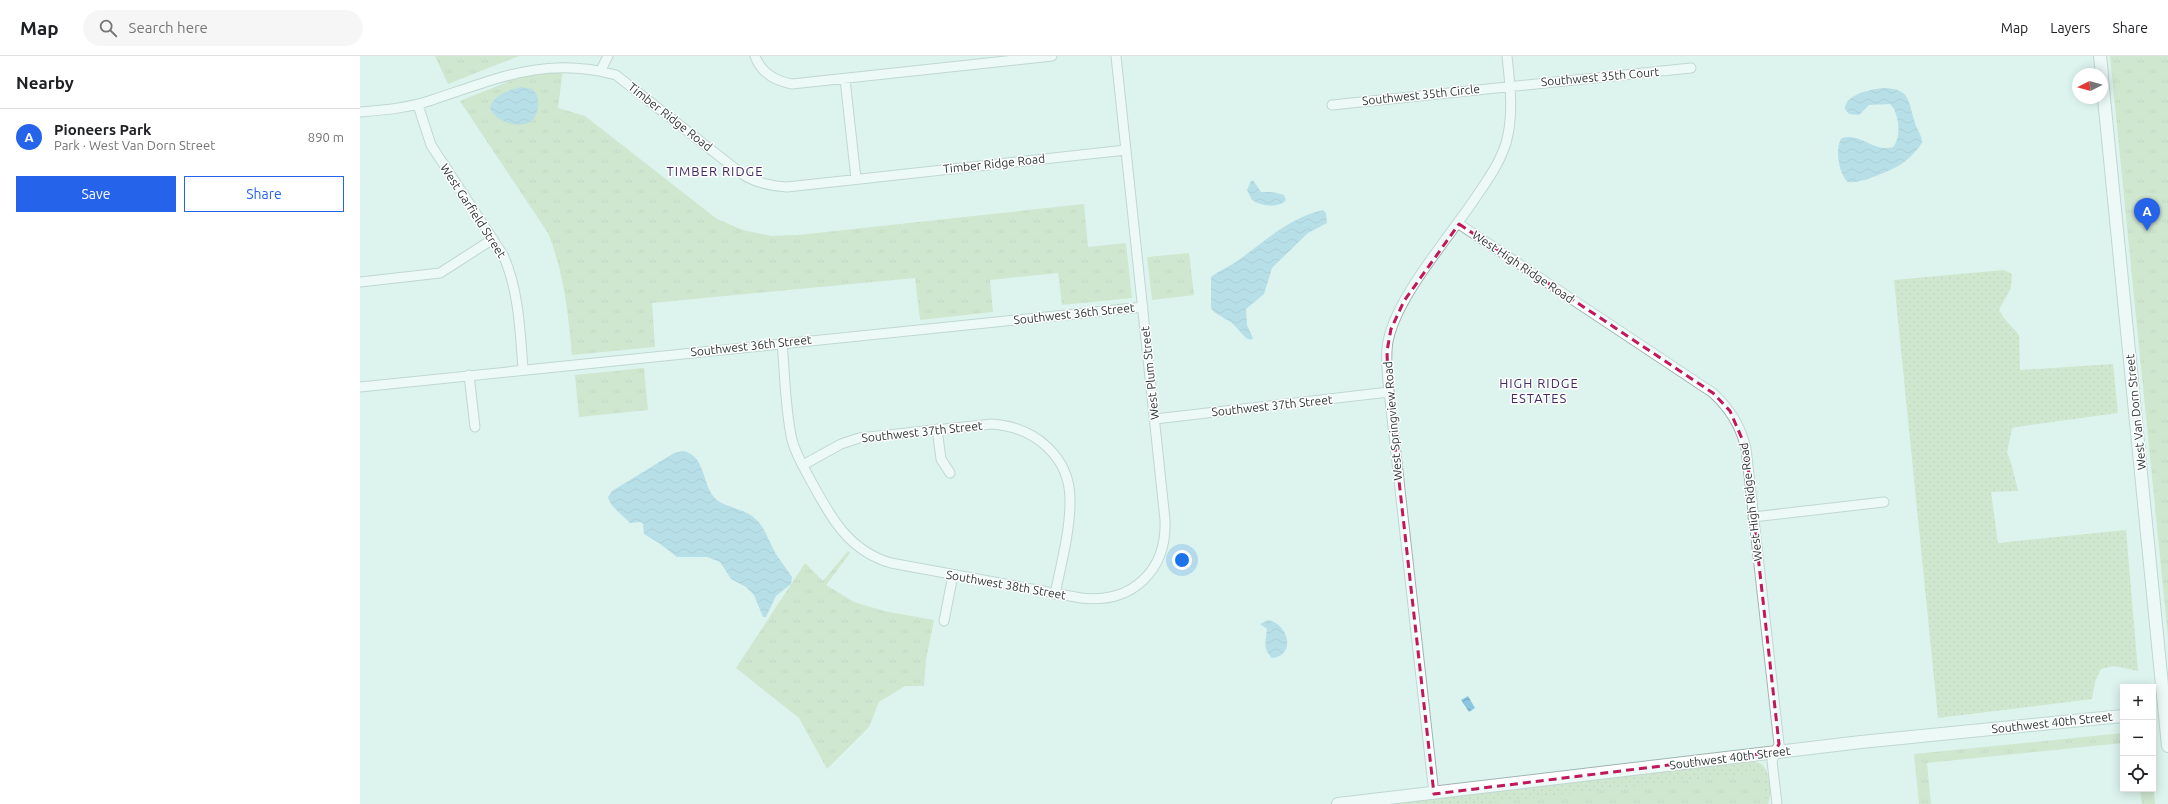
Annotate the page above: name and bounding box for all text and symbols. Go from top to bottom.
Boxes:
search box [83,10,363,46]
text: Map [20,17,59,39]
icon: search [97,17,119,39]
text: Search here [129,19,208,36]
text: Map [2001,20,2028,36]
text: Layers [2050,20,2090,36]
text: Share [2112,20,2148,36]
street label: Southwest 35th Court [1540,65,1660,88]
north arrow [2072,68,2108,104]
text: Nearby [16,73,74,92]
street label: Timber Ridge Road [626,80,715,153]
street label: Southwest 35th Circle [1361,82,1480,107]
text: Pioneers Park [54,121,152,138]
text: A [24,130,34,144]
text: 890 m [308,130,344,144]
text: Park · West Van Dorn Street [54,138,215,152]
street label: Timber Ridge Road [942,152,1046,175]
street label: West Garfield Street [438,161,509,260]
district label: TIMBER RIDGE [666,164,764,178]
button: Save [16,176,176,212]
button: Share [184,176,344,212]
pin: A [2134,198,2160,231]
street label: West High Ridge Road [1470,228,1576,305]
street label: Southwest 36th Street [1013,301,1135,326]
street label: West Plum Street [1138,325,1161,420]
street label: Southwest 36th Street [690,333,812,358]
street label: West Van Dorn Street [2123,353,2148,471]
street label: West Springview Road [1381,361,1404,481]
district label: HIGH RIDGE ESTATES [1499,376,1579,405]
street label: Southwest 37th Street [1211,393,1333,418]
street label: Southwest 37th Street [861,419,983,444]
street label: West High Ridge Road [1737,442,1764,562]
your location [1172,550,1192,570]
street label: Southwest 38th Street [945,568,1067,602]
map controls [2120,684,2156,792]
button: + [2120,684,2156,720]
street label: Southwest 40th Street [1991,710,2113,735]
button: − [2120,720,2156,756]
street label: Southwest 40th Street [1669,744,1791,771]
button: locate [2120,756,2156,792]

